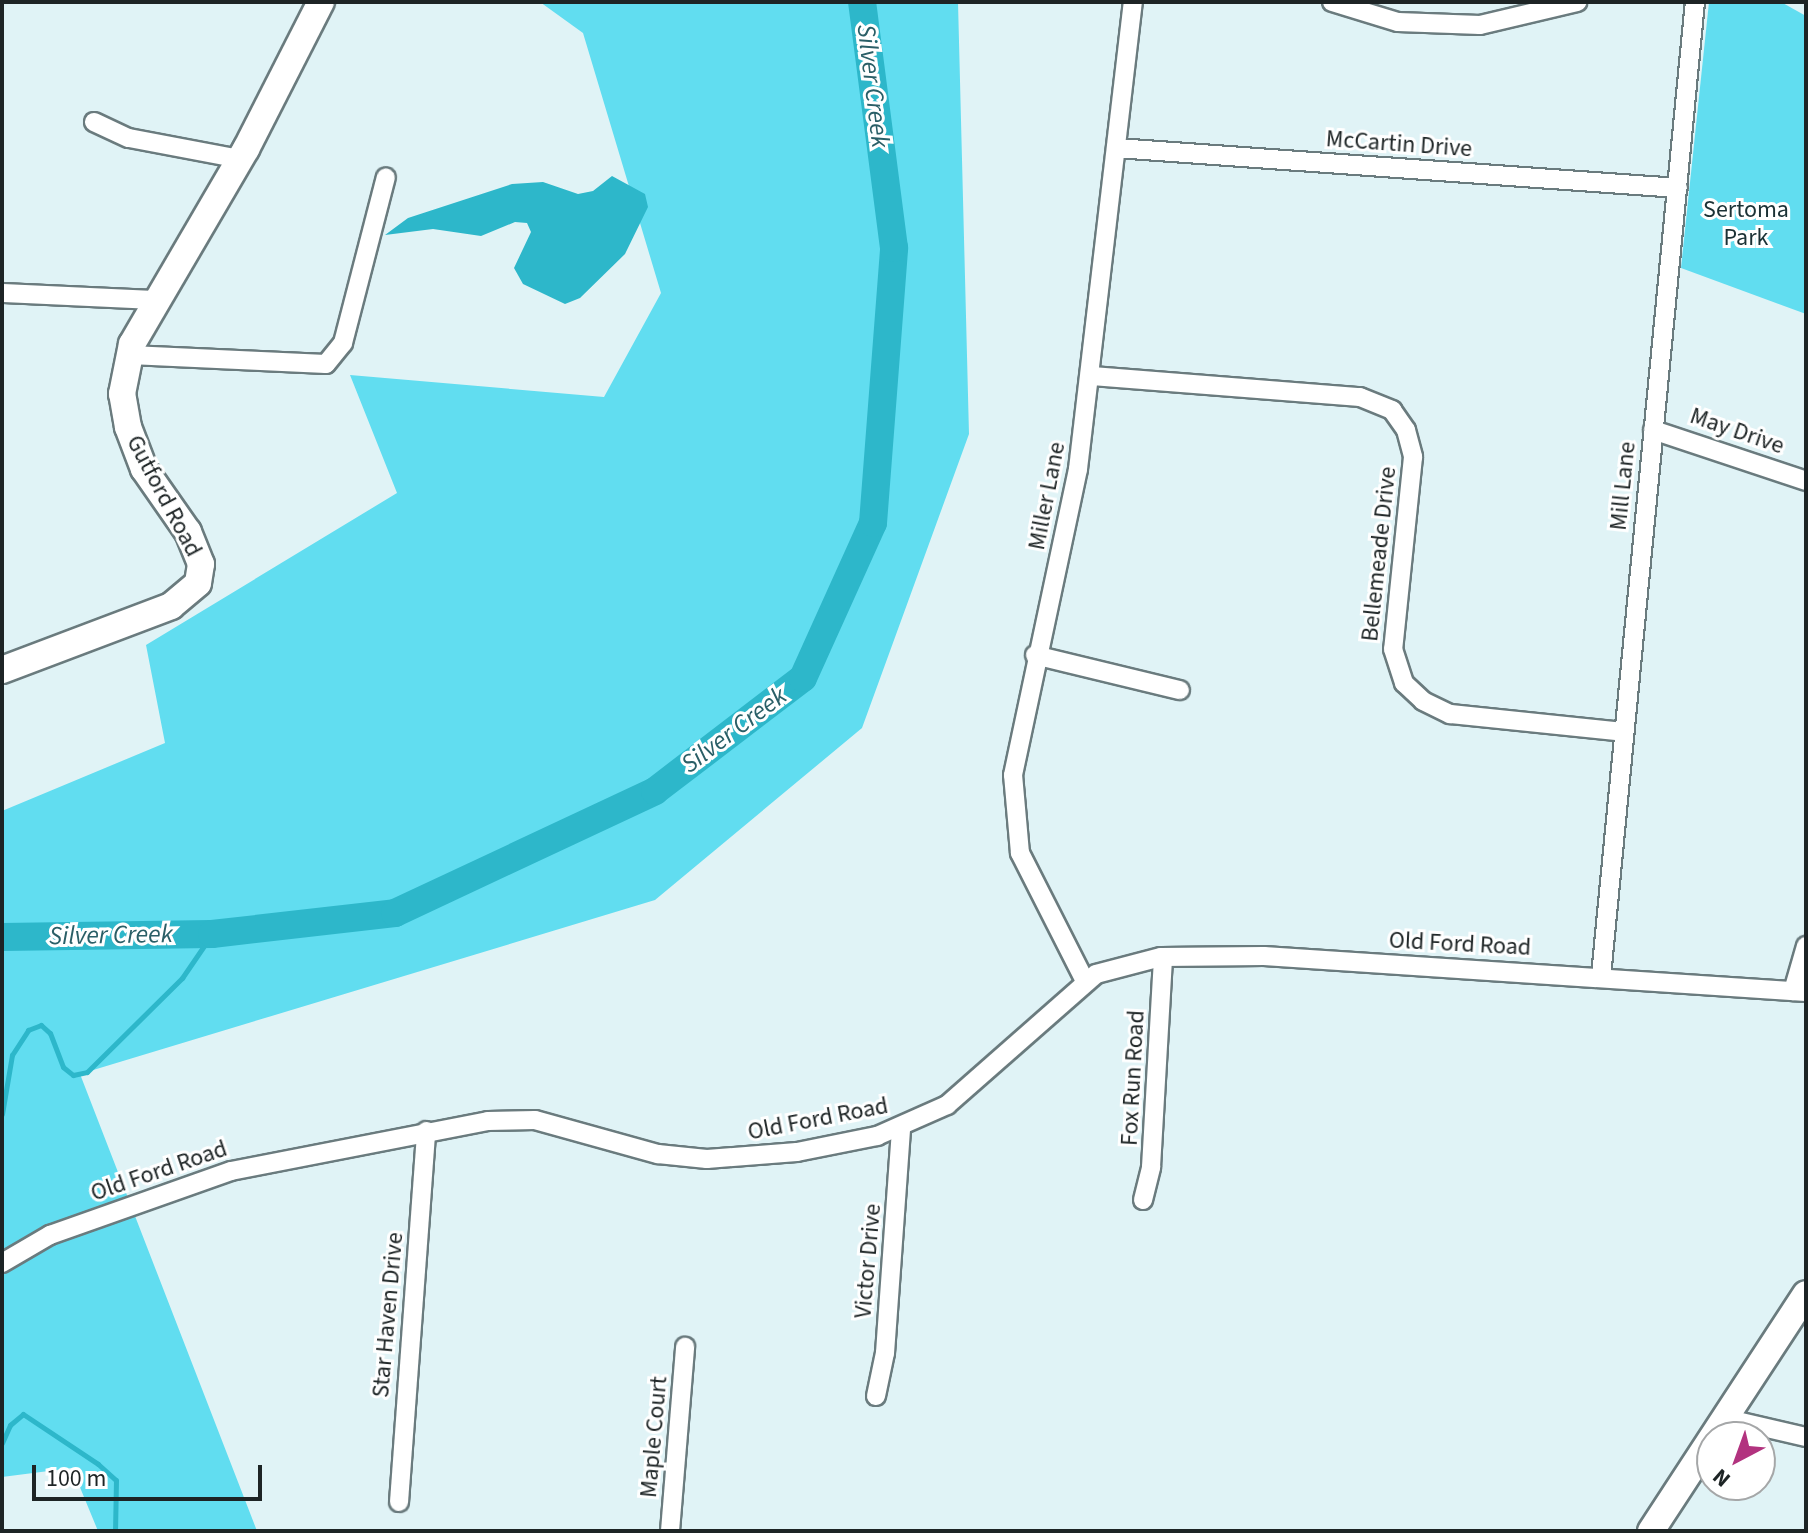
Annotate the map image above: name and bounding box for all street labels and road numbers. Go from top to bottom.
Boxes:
street label: McCartin Drive [1325,125,1473,163]
street label: May Drive [1686,402,1788,460]
street label: Gutford Road [120,430,208,562]
street label: Miller Lane [1022,440,1072,552]
street label: Mill Lane [1604,440,1642,532]
street label: Bellemeade Drive [1355,465,1403,643]
street label: Old Ford Road [1388,926,1532,962]
street label: Fox Run Road [1115,1009,1151,1147]
street label: Old Ford Road [745,1091,891,1147]
street label: Old Ford Road [87,1134,231,1208]
street label: Victor Drive [849,1203,887,1319]
street label: Star Haven Drive [366,1231,410,1399]
street label: Maple Court [634,1375,674,1499]

